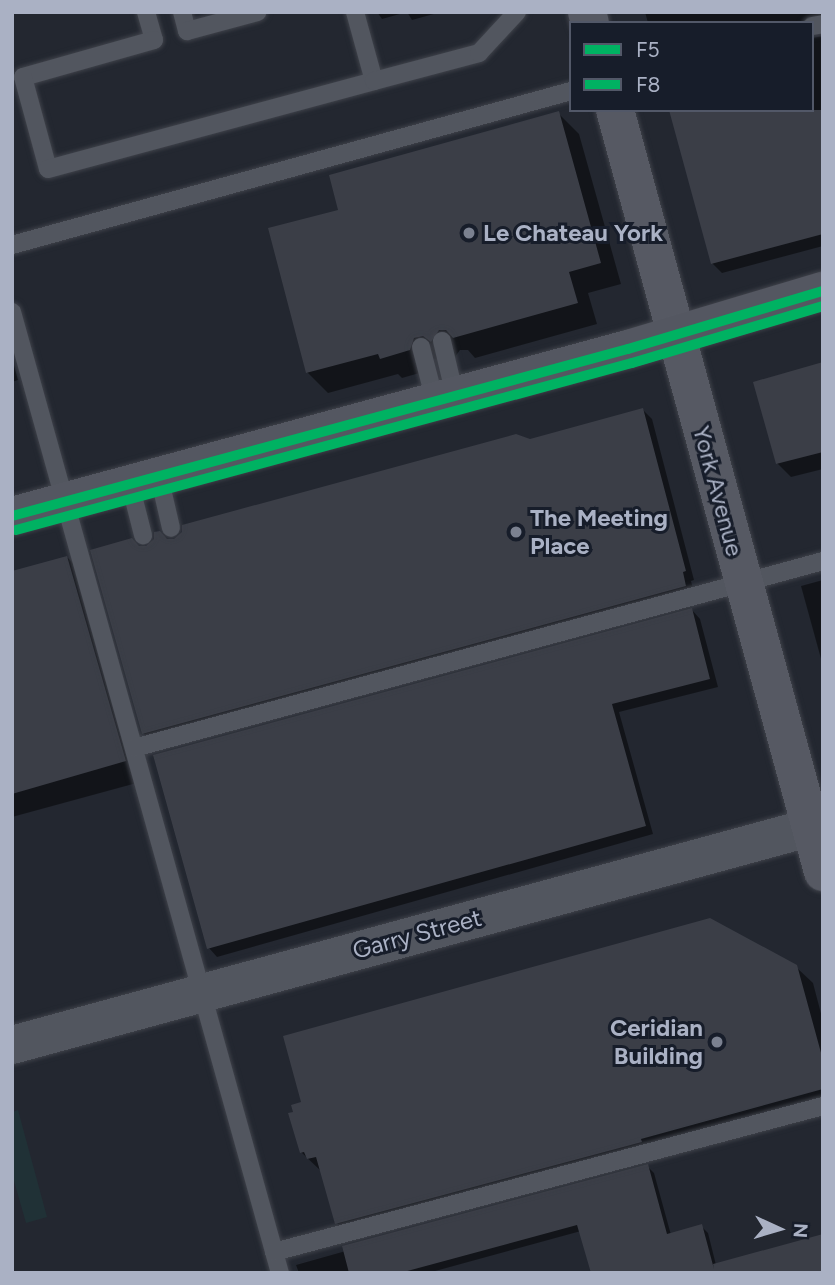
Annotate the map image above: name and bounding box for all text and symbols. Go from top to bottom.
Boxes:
legend [569,21,814,112]
text: F5 [636,37,659,62]
text: F8 [636,72,660,97]
place label: Le Chateau York [483,219,663,247]
marker: Le Chateau York [461,225,477,241]
street label: York Avenue [687,423,749,559]
place label: The Meeting Place [530,504,668,560]
marker: The Meeting Place [508,524,524,540]
street label: Garry Street [349,903,485,965]
place label: Ceridian Building [610,1014,703,1070]
marker: Ceridian Building [709,1034,725,1050]
north arrow [744,1194,814,1264]
text: N [788,1222,812,1239]

